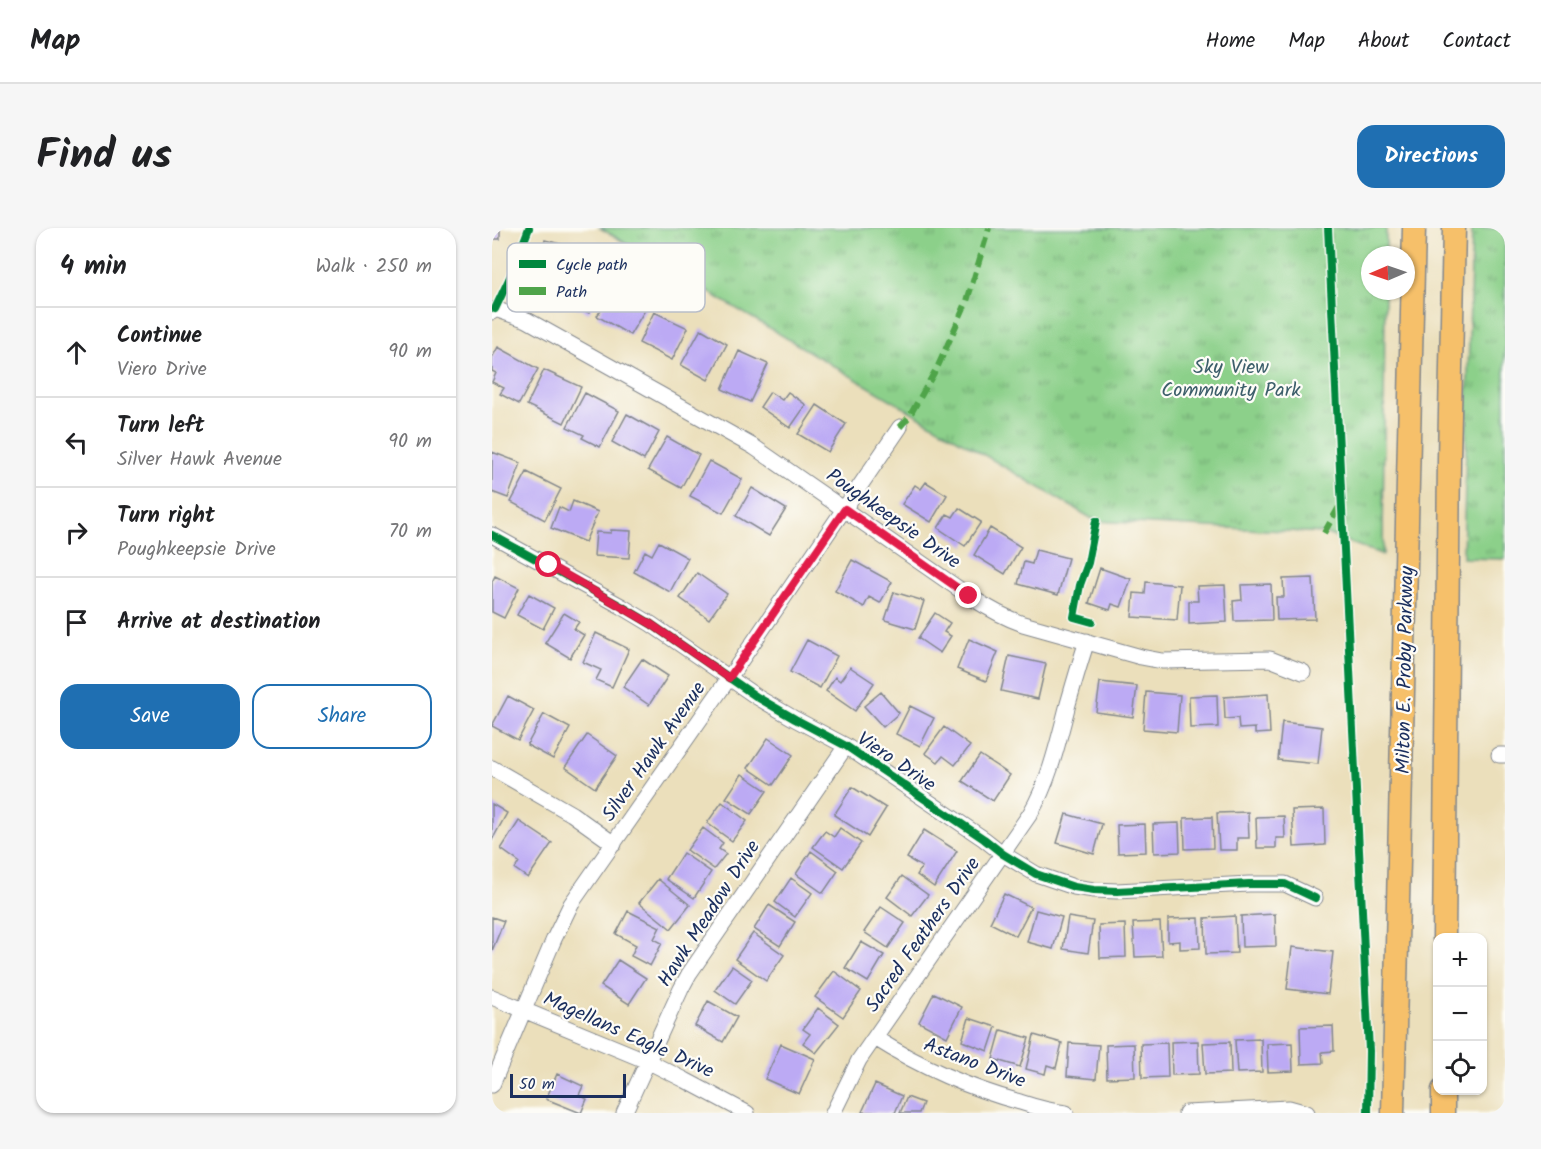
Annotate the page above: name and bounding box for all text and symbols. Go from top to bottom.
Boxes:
text: Map [30,19,81,64]
text: Home [1206,25,1255,58]
text: Map [1288,25,1325,58]
text: About [1358,25,1409,58]
text: Contact [1442,25,1511,58]
text: Find us [36,123,172,190]
button: Directions [1357,125,1505,188]
legend [507,243,705,312]
text: 4 min [60,246,127,288]
north arrow [1361,246,1415,300]
text: Walk · 250 m [316,251,432,283]
text: Cycle path [556,253,628,278]
text: Path [556,280,587,305]
text: Continue [117,319,202,354]
icon: ahead [60,336,93,369]
text: 90 m [388,336,432,368]
park label: Sky View Community Park [1161,352,1301,407]
text: Viero Drive [117,354,207,386]
text: Turn left [117,409,204,444]
icon: left [60,426,93,459]
text: 90 m [388,426,432,458]
text: Silver Hawk Avenue [117,444,282,476]
street label: Poughkeepsie Drive [819,461,967,578]
text: Turn right [117,499,215,534]
icon: right [60,516,93,549]
text: 70 m [389,516,432,548]
text: Poughkeepsie Drive [117,534,276,566]
route start [535,551,561,577]
street label: Milton E. Proby Parkway [1388,565,1424,774]
route end [955,582,981,608]
text: Arrive at destination [117,605,320,640]
icon: arrive [60,606,93,639]
street label: Silver Hawk Avenue [594,675,715,829]
button: Save [60,684,240,749]
button: Share [252,684,432,749]
street label: Viero Drive [850,724,942,801]
street label: Hawk Meadow Drive [650,834,769,994]
street label: Sacred Feathers Drive [858,851,989,1020]
map controls [1433,933,1487,1095]
button: + [1433,933,1487,987]
street label: Magellans Eagle Drive [538,984,719,1088]
button: − [1433,987,1487,1041]
street label: Astano Drive [918,1030,1030,1098]
button: locate [1433,1041,1487,1095]
scale bar [510,1071,626,1098]
text: 50 m [519,1072,555,1097]

